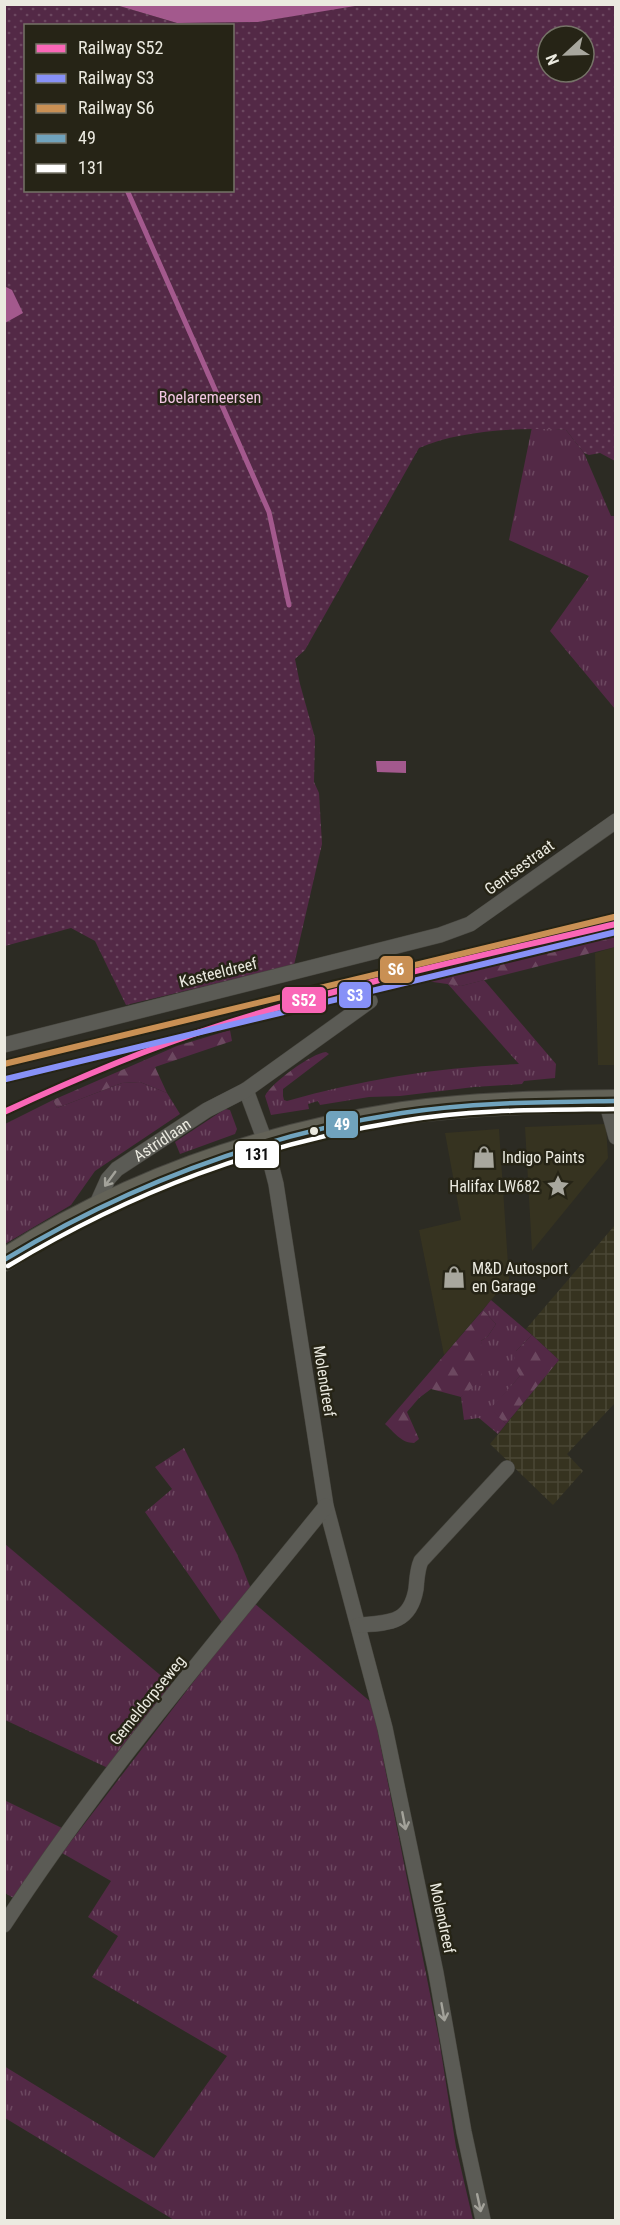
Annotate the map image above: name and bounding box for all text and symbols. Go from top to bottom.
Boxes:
legend [24,24,234,192]
north arrow [536,24,596,84]
text: Railway S52 [78,37,163,58]
text: N [542,51,563,68]
text: Railway S3 [78,67,154,88]
text: Railway S6 [78,97,154,118]
text: 49 [78,127,96,148]
text: 131 [78,157,105,178]
park label: Boelaremeersen [159,388,261,407]
street label: Gentsestraat [481,836,558,899]
street label: Kasteeldreef [177,954,259,991]
line badge: S6 [379,955,414,984]
text: S6 [388,960,404,979]
line badge: S3 [338,981,372,1009]
line badge: S52 [281,986,327,1014]
text: S3 [347,986,363,1005]
text: S52 [292,991,316,1010]
line badge: 49 [325,1110,359,1139]
street label: Astridlaan [130,1114,194,1166]
text: 49 [334,1115,350,1134]
unlabelled marker [308,1125,320,1137]
line badge: 131 [234,1140,280,1169]
shop icon: Indigo Paints [471,1144,497,1170]
text: 131 [245,1145,269,1164]
place label: Indigo Paints [502,1148,585,1167]
one-way arrow [104,1170,116,1186]
place icon: Halifax LW682 [545,1173,571,1199]
place label: Halifax LW682 [449,1177,540,1196]
place label: M&D Autosport en Garage [472,1259,569,1296]
shop icon: M&D Autosport en Garage [441,1264,467,1290]
street label: Molendreef [310,1344,340,1418]
street label: Gemeldorpseweg [106,1652,189,1749]
one-way arrow [399,1810,410,1830]
street label: Molendreef [426,1881,459,1955]
one-way arrow [438,2001,449,2021]
one-way arrow [474,2193,485,2212]

